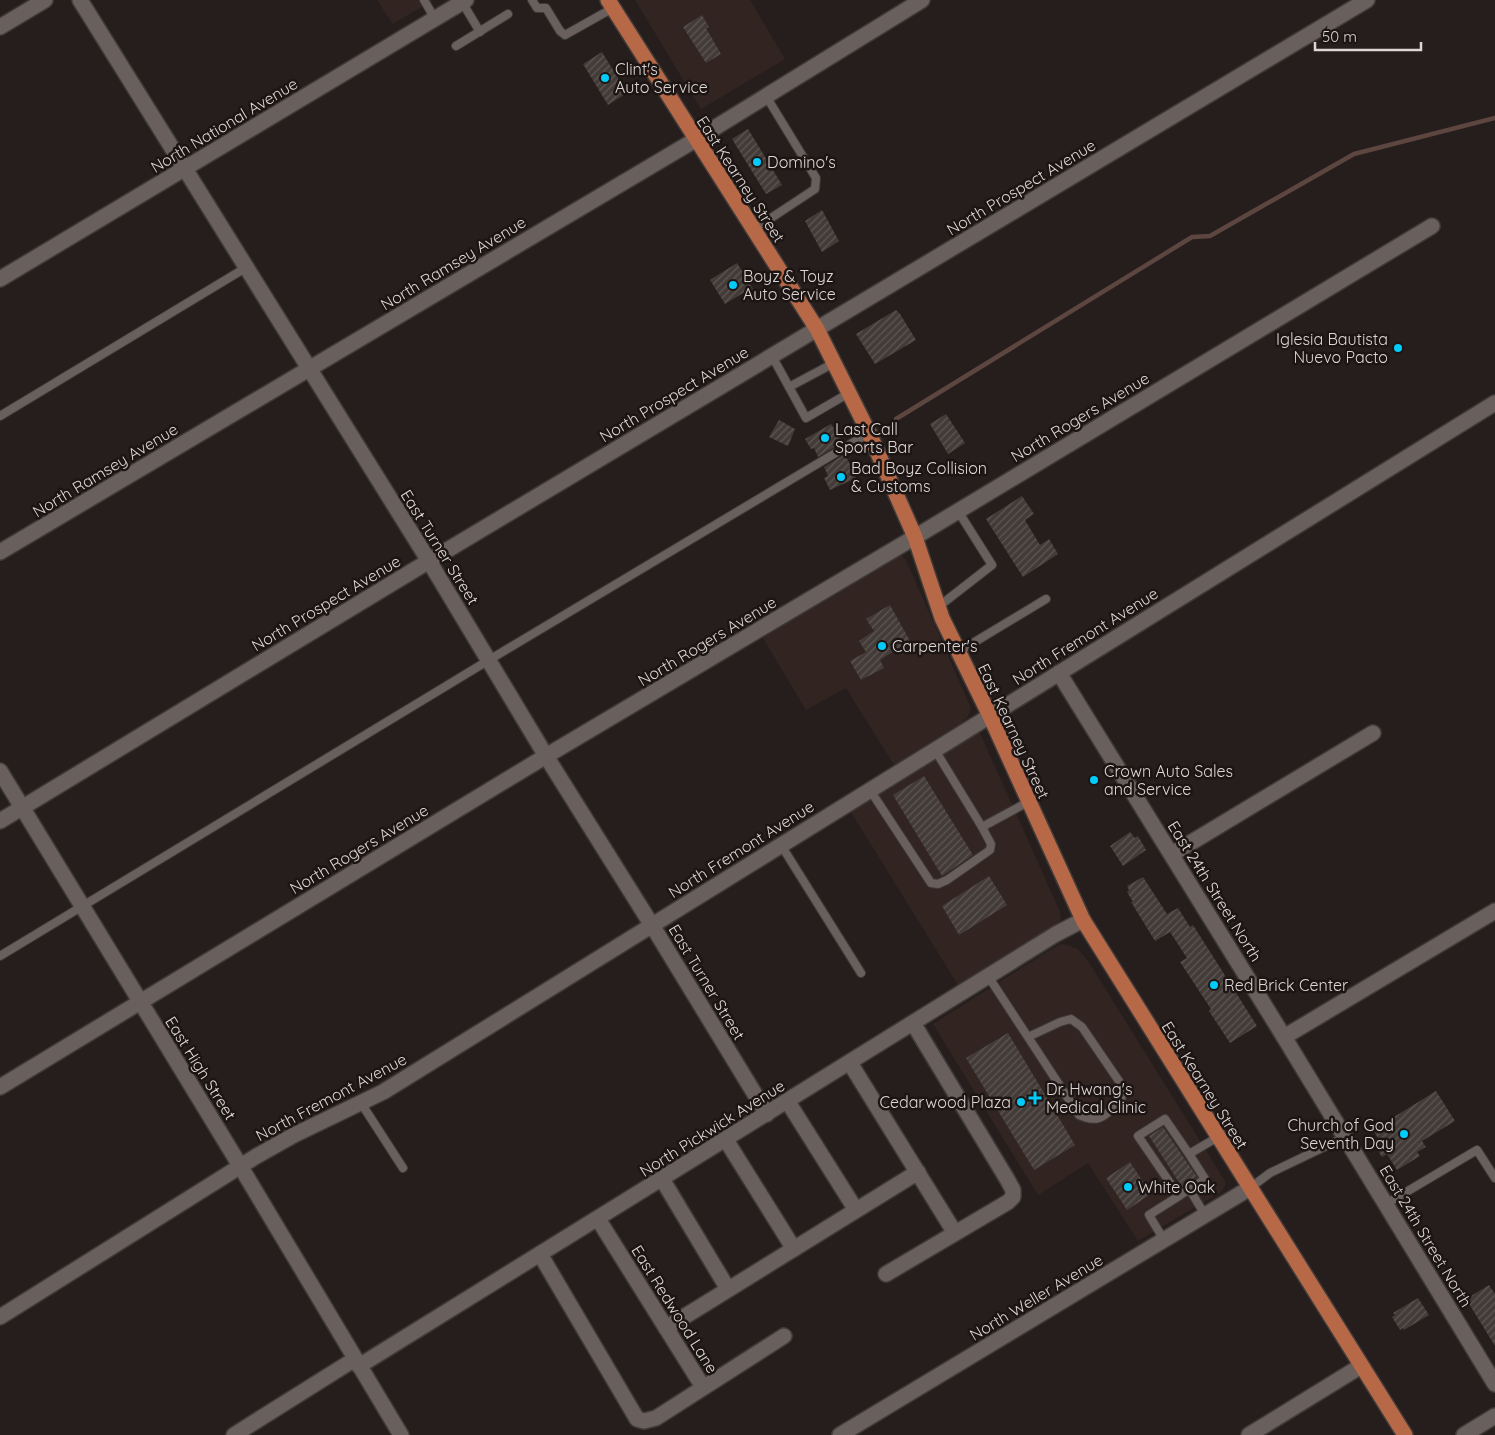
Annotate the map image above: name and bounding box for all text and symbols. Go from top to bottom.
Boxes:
scale bar [1315,20,1421,52]
text: 50 m [1322,27,1357,46]
place label: Clint's Auto Service [615,59,708,97]
marker: Clint's Auto Service [599,72,611,84]
street label: North National Avenue [147,73,301,177]
street label: East Kearney Street [693,112,789,246]
street label: North Prospect Avenue [943,135,1099,239]
place label: Domino's [767,152,836,172]
marker: Domino's [751,156,763,168]
street label: North Ramsey Avenue [377,212,529,314]
place label: Boyz & Toyz Auto Service [743,266,836,304]
marker: Boyz & Toyz Auto Service [727,279,739,291]
place label: Iglesia Bautista Nuevo Pacto [1276,329,1388,367]
street label: North Prospect Avenue [596,342,752,446]
marker: Iglesia Bautista Nuevo Pacto [1392,342,1404,354]
street label: North Rogers Avenue [1007,368,1153,466]
street label: North Ramsey Avenue [29,419,181,521]
place label: Last Call Sports Bar [835,419,913,457]
marker: Last Call Sports Bar [819,432,831,444]
place label: Bad Boyz Collision & Customs [851,458,987,496]
marker: Bad Boyz Collision & Customs [835,471,847,483]
street label: East Turner Street [397,486,483,608]
street label: North Prospect Avenue [248,551,404,655]
street label: North Fremont Avenue [1008,583,1162,689]
street label: North Rogers Avenue [634,592,780,690]
place label: Carpenter's [892,636,977,656]
marker: Carpenter's [876,640,888,652]
street label: East Kearney Street [974,660,1054,802]
place label: Crown Auto Sales and Service [1104,761,1233,799]
marker: Crown Auto Sales and Service [1088,774,1100,786]
street label: North Fremont Avenue [664,796,818,902]
street label: North Rogers Avenue [286,800,432,898]
street label: East 24th Street North [1164,817,1266,965]
street label: East Turner Street [665,920,749,1044]
place label: Red Brick Center [1224,975,1348,995]
marker: Red Brick Center [1208,979,1220,991]
street label: East High Street [161,1013,241,1123]
street label: East Kearney Street [1158,1017,1252,1153]
street label: North Fremont Avenue [252,1049,410,1145]
street label: North Pickwick Avenue [636,1075,788,1181]
place label: Dr. Hwang's Medical Clinic [1046,1079,1146,1117]
marker: Dr. Hwang's Medical Clinic [1028,1091,1042,1105]
place label: Cedarwood Plaza [879,1092,1011,1112]
marker: Cedarwood Plaza [1015,1096,1027,1108]
place label: Church of God Seventh Day [1288,1115,1394,1153]
marker: Church of God Seventh Day [1398,1128,1410,1140]
street label: East 24th Street North [1376,1161,1476,1311]
place label: White Oak [1138,1177,1215,1197]
marker: White Oak [1122,1181,1134,1193]
street label: East Redwood Lane [627,1241,723,1377]
street label: North Weller Avenue [966,1249,1106,1345]

